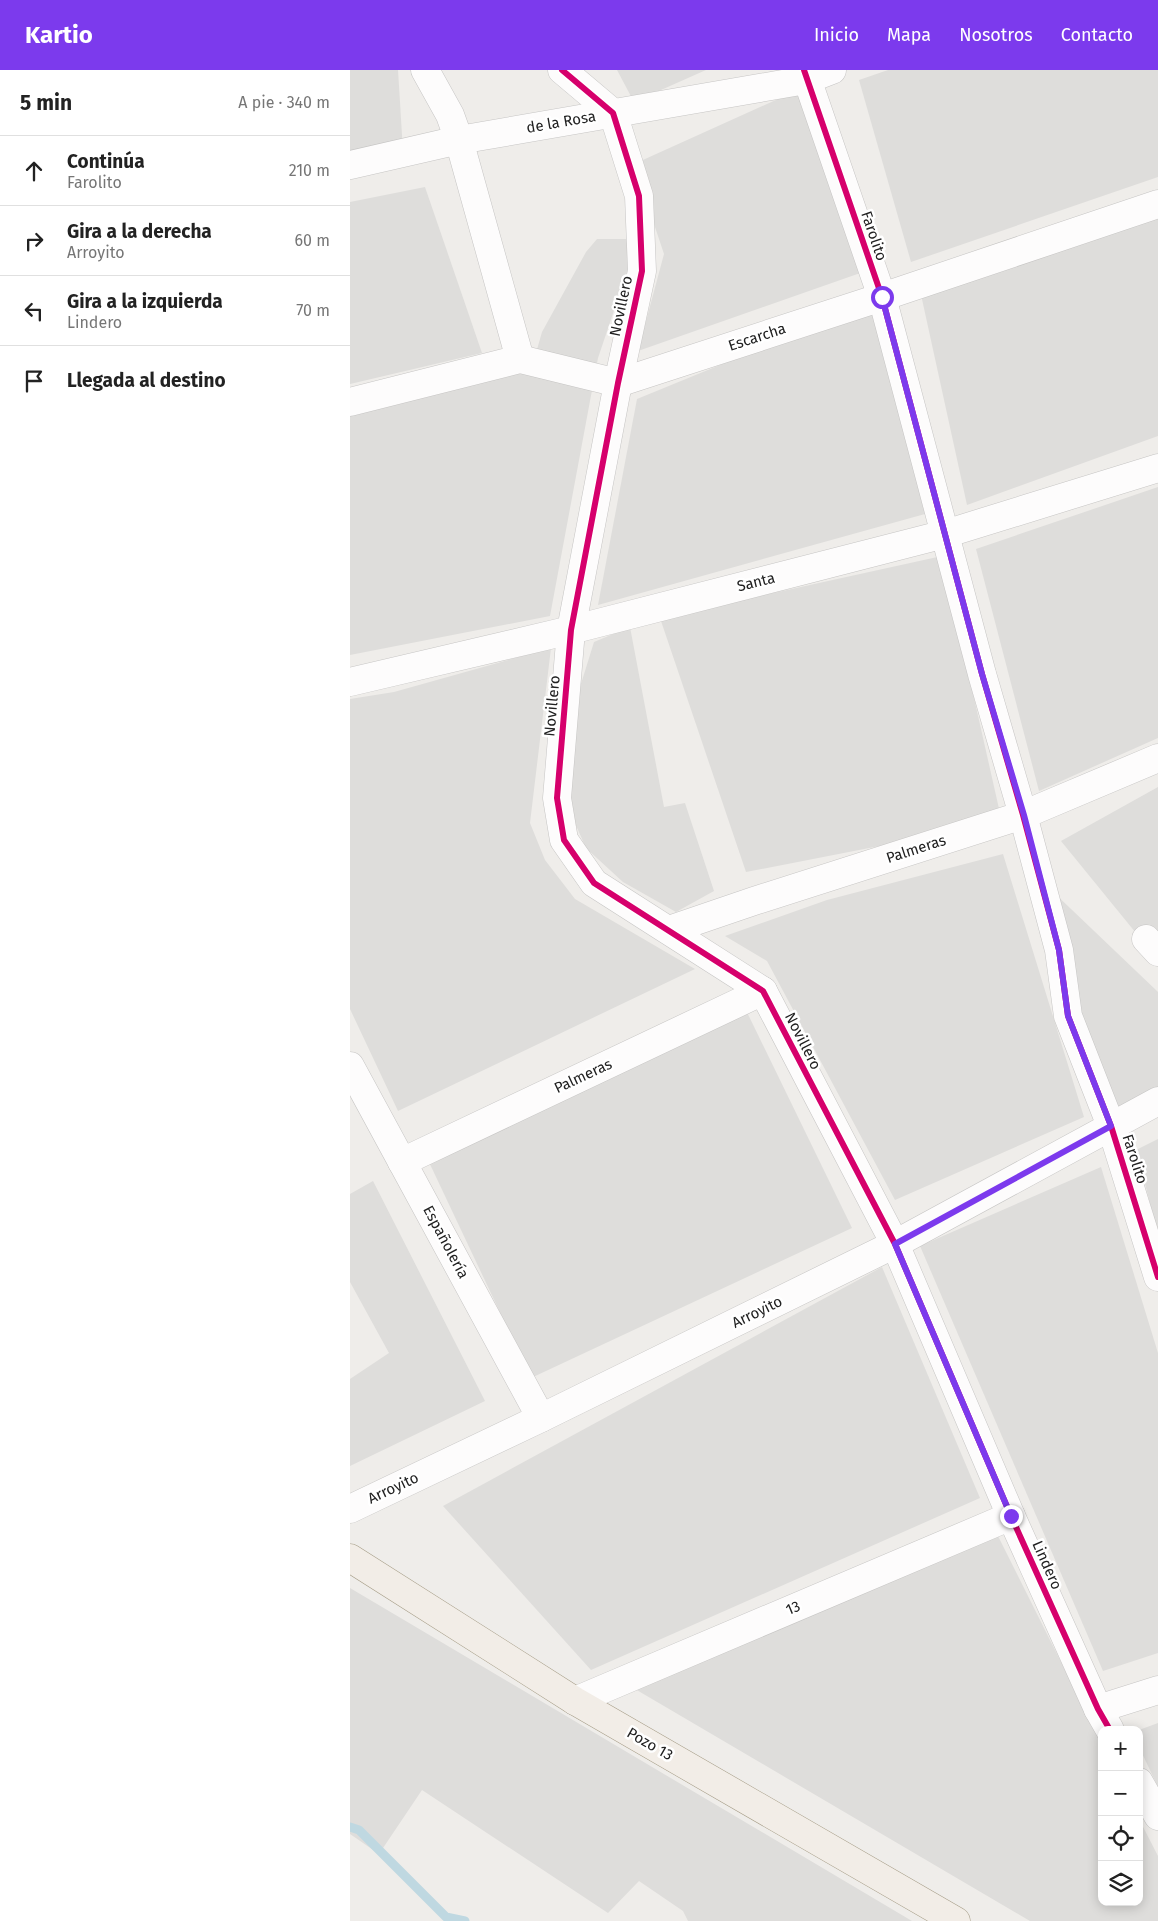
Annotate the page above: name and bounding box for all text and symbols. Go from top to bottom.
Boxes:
text: Kartio [25,21,93,49]
text: Inicio [814,24,859,46]
text: Mapa [887,24,931,46]
text: Nosotros [959,24,1033,46]
text: Contacto [1061,24,1133,46]
text: 5 min [20,90,72,116]
text: A pie · 340 m [238,93,330,112]
street label: de la Rosa [525,107,597,137]
text: Continúa [67,150,145,173]
icon: ahead [20,157,48,185]
text: 210 m [289,161,330,180]
text: Farolito [67,173,122,192]
street label: Farolito [857,209,891,263]
text: Gira a la derecha [67,220,212,243]
icon: right [20,227,48,255]
text: 60 m [295,231,330,250]
text: Arroyito [67,243,125,262]
street label: Novillero [606,274,636,338]
route start [871,286,894,309]
text: Gira a la izquierda [67,290,223,313]
icon: left [20,297,48,325]
text: 70 m [296,301,330,320]
text: Lindero [67,313,122,332]
street label: Escarcha [726,319,788,355]
icon: arrive [20,367,48,395]
text: Llegada al destino [67,369,226,392]
street label: Santa [735,569,777,595]
street label: Novillero [540,675,564,737]
street label: Palmeras [884,831,948,867]
street label: Novillero [781,1009,825,1073]
street label: Palmeras [551,1055,615,1097]
street label: Farolito [1119,1132,1151,1186]
street label: Españolería [419,1202,473,1282]
street label: Arroyito [729,1292,785,1332]
street label: Arroyito [365,1468,421,1508]
route end [1000,1505,1023,1528]
street label: Lindero [1028,1538,1066,1592]
street label: 13 [783,1597,803,1619]
street label: Pozo 13 [624,1724,676,1764]
map controls [1098,1726,1143,1906]
button: + [1098,1726,1143,1771]
button: − [1098,1771,1143,1816]
button: locate [1098,1816,1143,1861]
button: layers [1098,1861,1143,1906]

